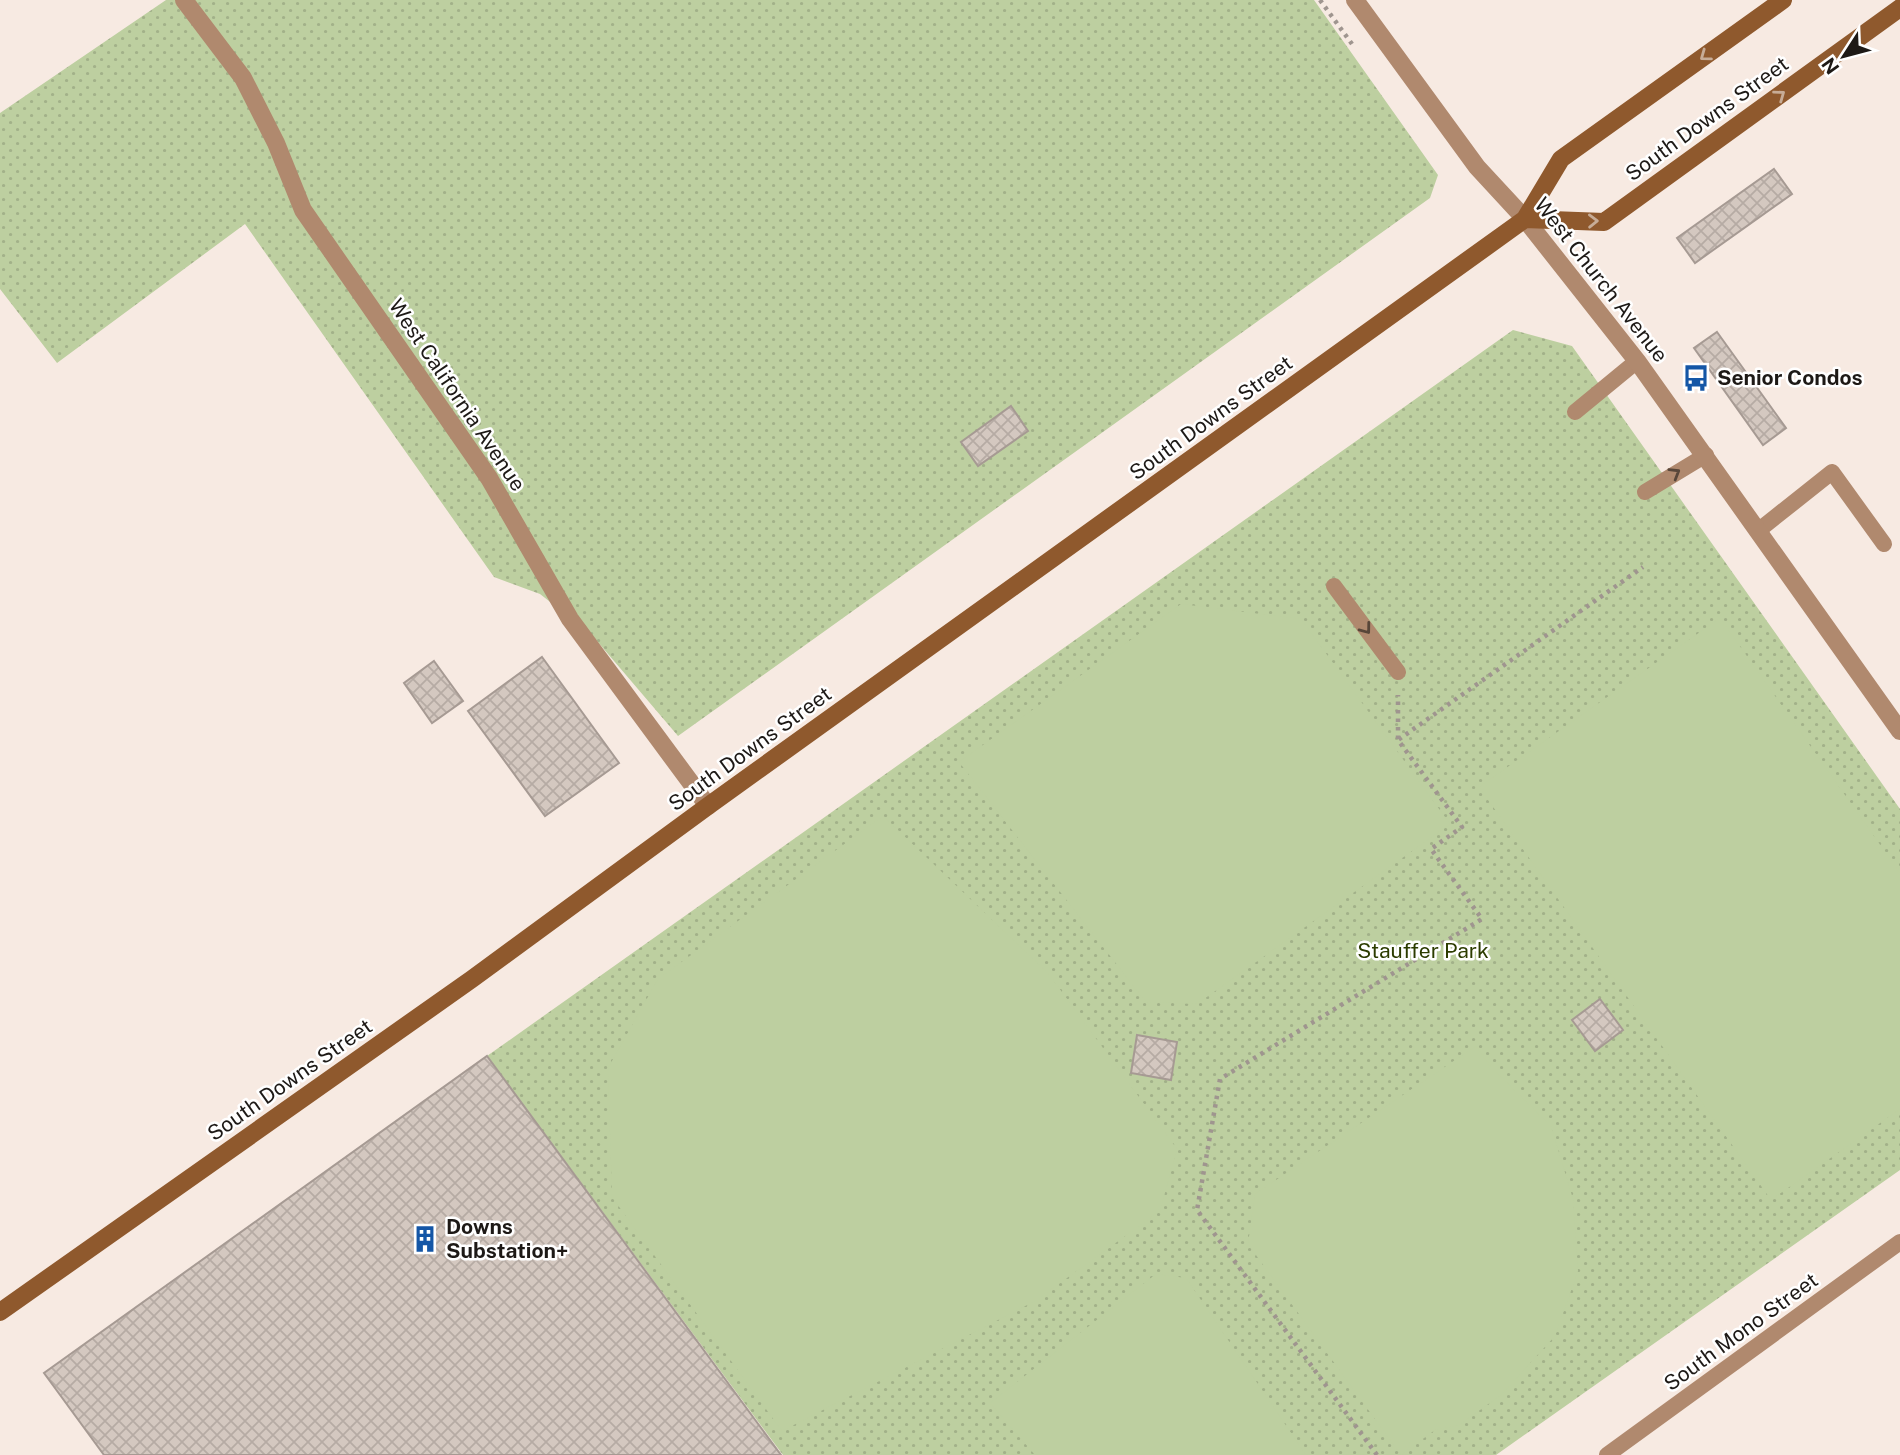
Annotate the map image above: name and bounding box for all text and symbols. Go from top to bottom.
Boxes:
north arrow [1809,21,1879,91]
one-way arrow [1700,48,1712,60]
street label: South Downs Street [1620,51,1793,186]
text: N [1817,54,1844,78]
one-way arrow [1772,90,1785,103]
street label: West Church Avenue [1529,192,1673,367]
one-way arrow [1588,213,1599,229]
street label: West California Avenue [384,294,531,496]
street label: South Downs Street [1124,350,1297,485]
bus stop icon: Senior Condos [1681,363,1711,393]
place label: Senior Condos [1717,365,1863,390]
one-way arrow [1668,469,1681,482]
one-way arrow [1358,621,1371,634]
street label: South Downs Street [663,681,836,816]
park label: Stauffer Park [1357,938,1489,963]
street label: South Downs Street [203,1013,377,1146]
place label: Downs Substation+ [446,1214,568,1263]
building icon: Downs Substation+ [410,1224,440,1254]
street label: South Mono Street [1659,1267,1823,1396]

